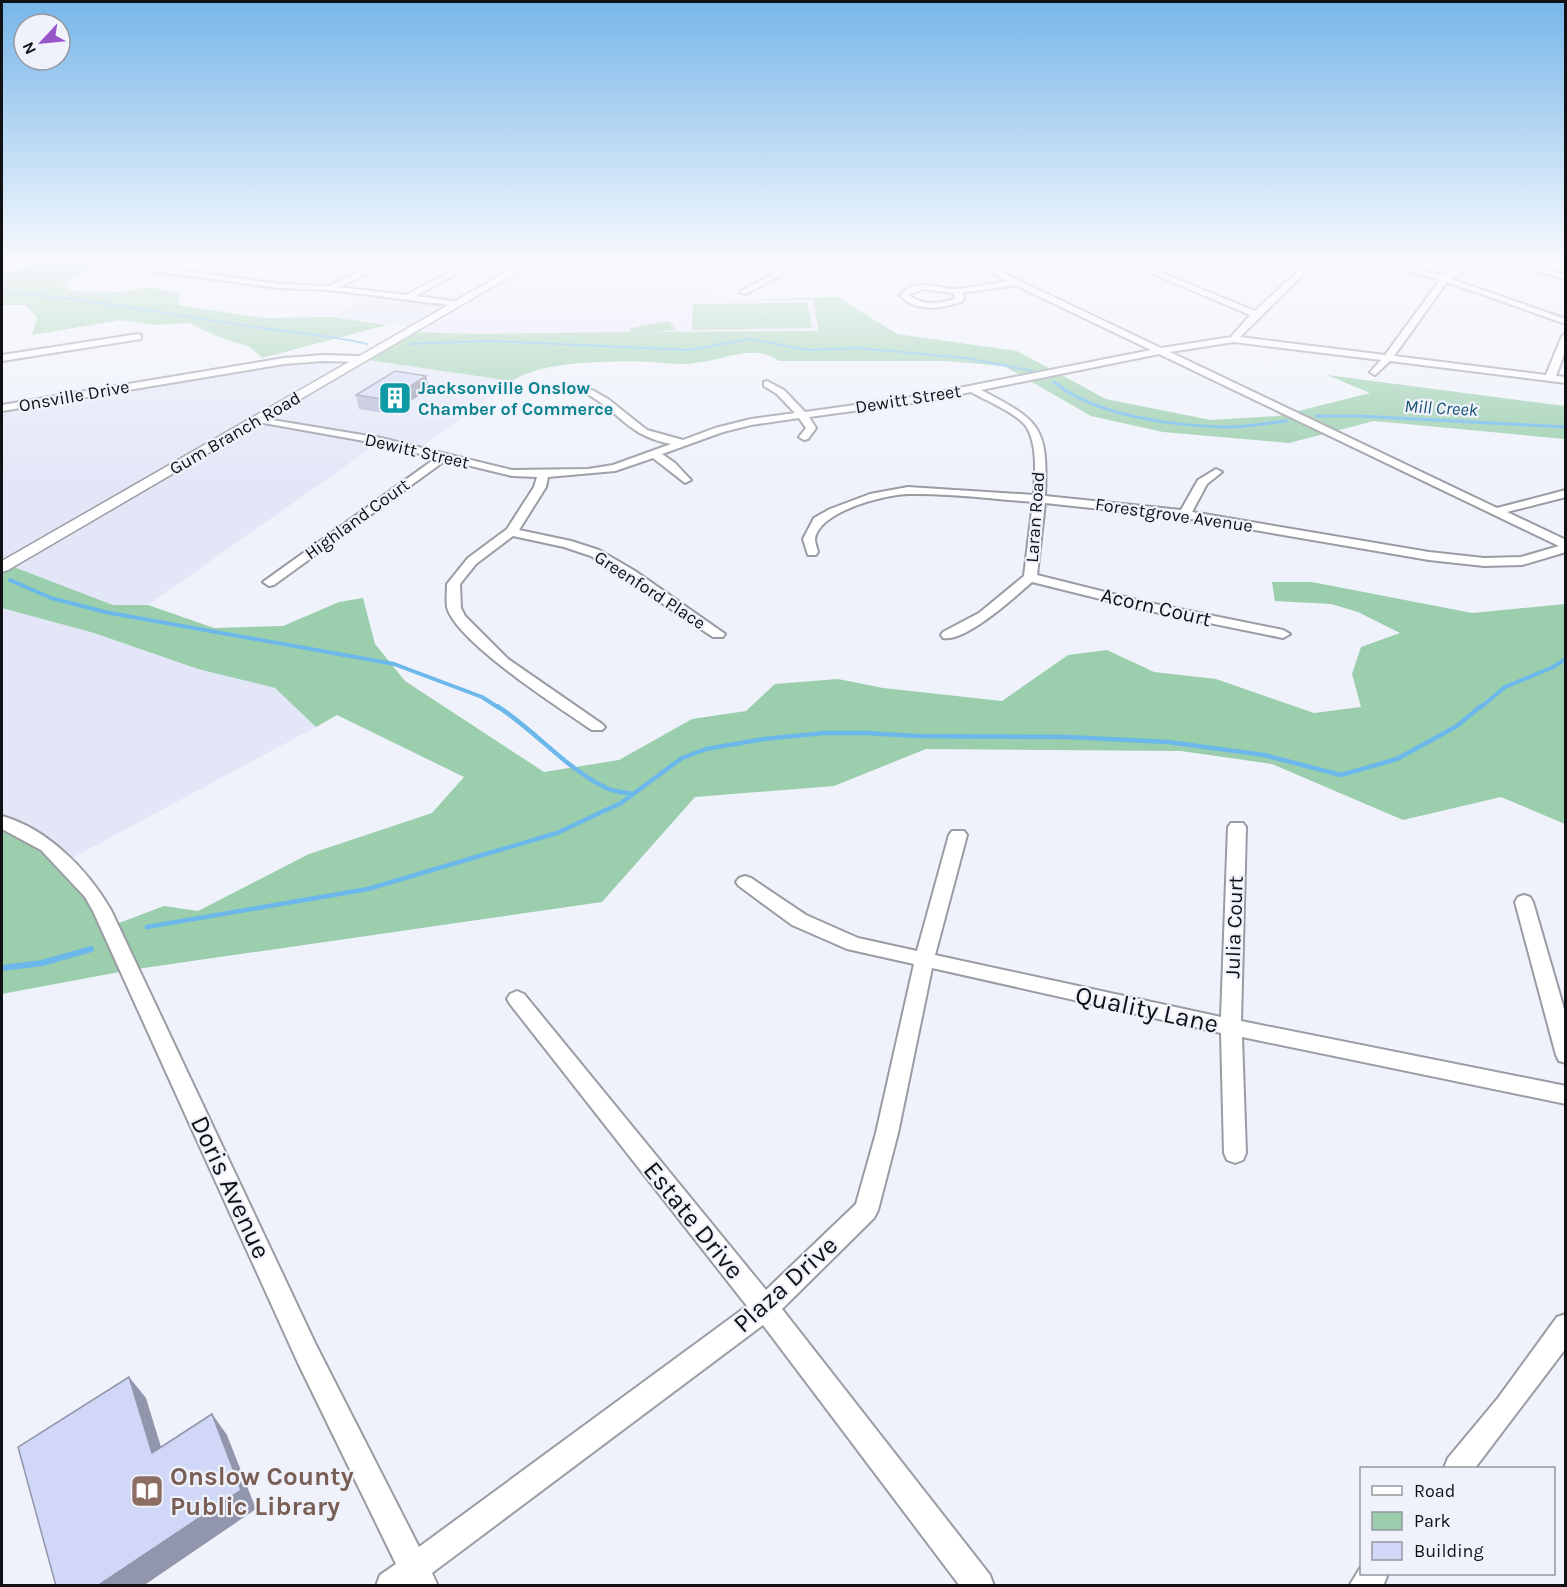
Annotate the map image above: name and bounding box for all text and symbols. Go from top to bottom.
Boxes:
north arrow [12,12,72,72]
text: N [18,39,40,58]
street label: Onsville Drive [17,375,131,417]
place label: Jacksonville Onslow Chamber of Commerce [418,377,613,420]
building icon: Jacksonville Onslow Chamber of Commerce [377,380,413,416]
street label: Dewitt Street [854,380,963,418]
street label: Gum Branch Road [165,386,305,480]
water label: Mill Creek [1404,395,1479,421]
street label: Dewitt Street [363,428,472,474]
street label: Laran Road [1021,471,1049,563]
street label: Highland Court [300,473,414,564]
street label: Forestgrove Avenue [1094,493,1254,537]
street label: Greenford Place [590,546,710,634]
street label: Acorn Court [1099,583,1213,631]
street label: Julia Court [1220,875,1248,979]
street label: Quality Lane [1072,979,1221,1040]
street label: Doris Avenue [184,1111,277,1264]
street label: Estate Drive [637,1155,750,1285]
street label: Plaza Drive [727,1230,844,1339]
place label: Onslow County Public Library [170,1461,354,1522]
legend [1360,1467,1555,1575]
library icon: Onslow County Public Library [129,1473,165,1509]
text: Road [1414,1480,1455,1502]
text: Park [1414,1510,1451,1532]
text: Building [1414,1540,1484,1562]

